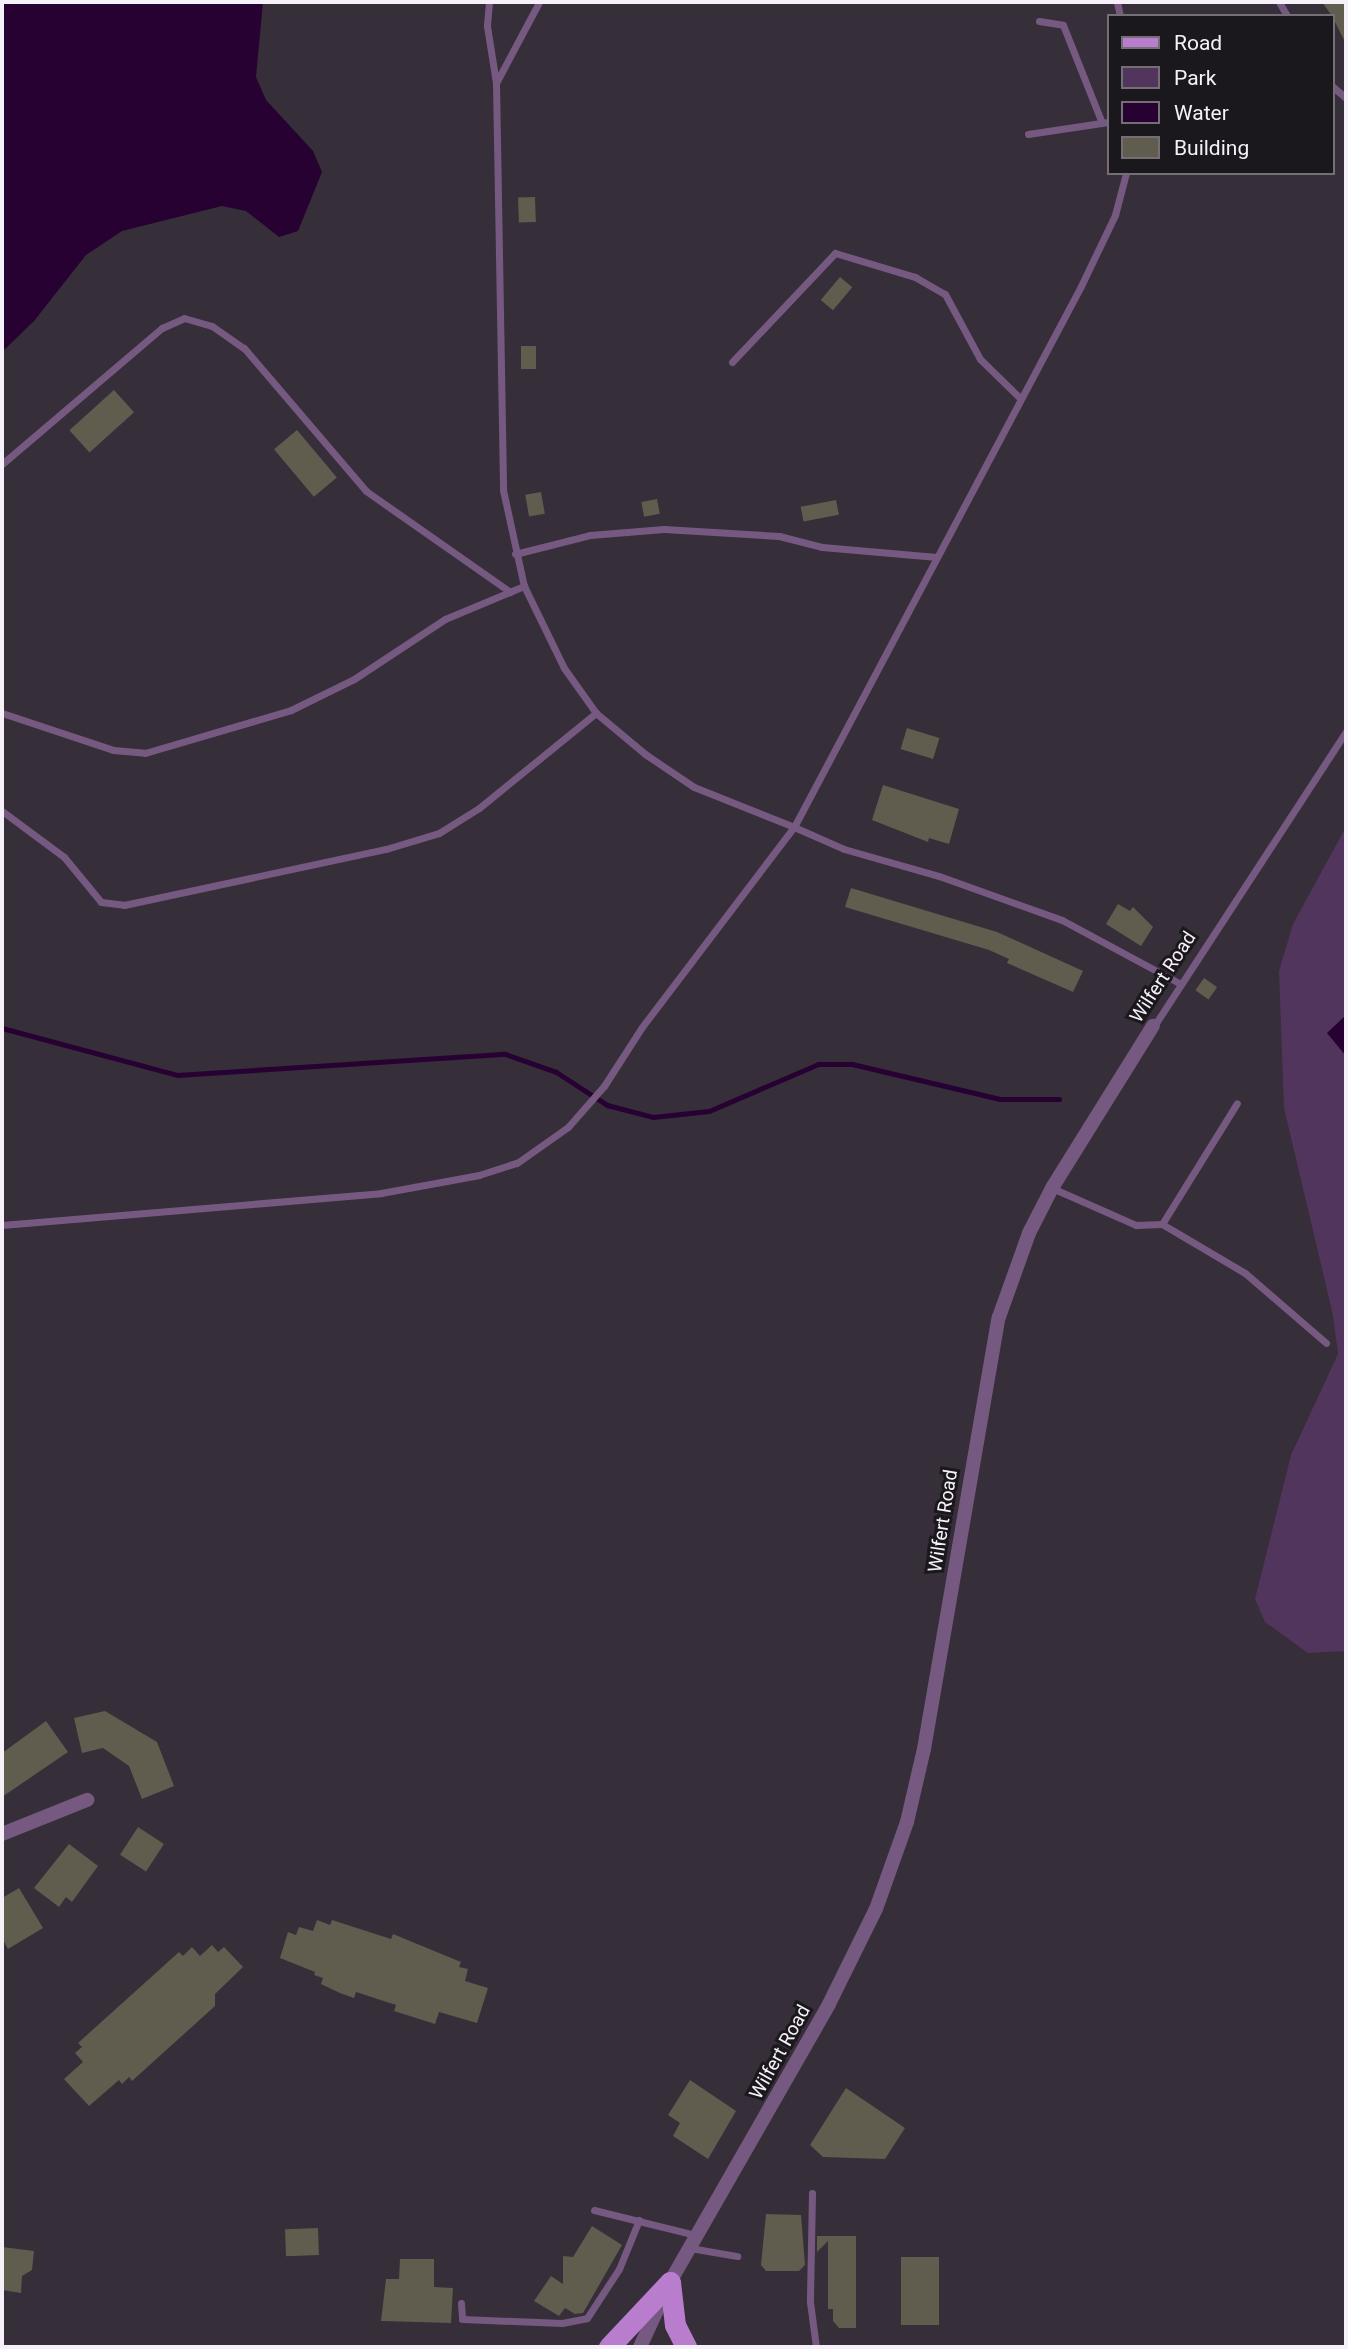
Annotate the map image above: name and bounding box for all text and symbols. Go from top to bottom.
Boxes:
legend [1106,14,1334,175]
text: Road [1174,31,1222,55]
text: Park [1174,66,1216,90]
text: Water [1174,101,1229,125]
text: Building [1174,136,1249,160]
street label: Wilfert Road [1125,927,1201,1027]
street label: Wilfert Road [924,1468,962,1574]
street label: Wilfert Road [745,2001,815,2103]

